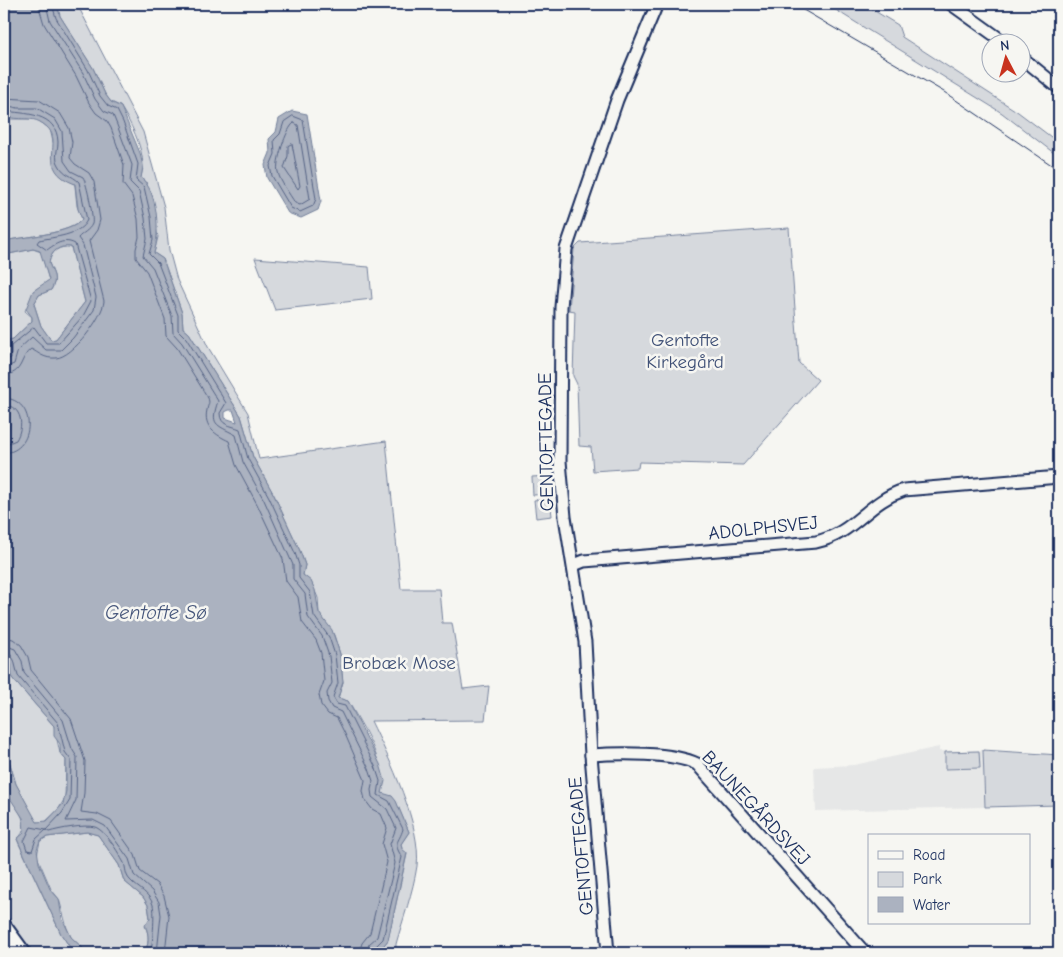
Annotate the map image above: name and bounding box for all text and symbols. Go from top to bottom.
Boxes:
north arrow [980,32,1030,82]
text: N [999,37,1010,54]
park label: Gentofte Kirkegård [646,329,724,373]
street label: GENTOFTEGADE [534,372,558,512]
street label: ADOLPHSVEJ [707,511,819,545]
water label: Gentofte Sø [105,601,207,624]
park label: Brobæk Mose [342,652,456,674]
street label: BAUNEGÅRDSVEJ [697,746,815,870]
street label: GENTOFTEGADE [564,776,598,916]
legend [868,834,1030,924]
text: Road [913,846,945,864]
text: Park [913,870,942,888]
text: Water [913,896,950,914]

